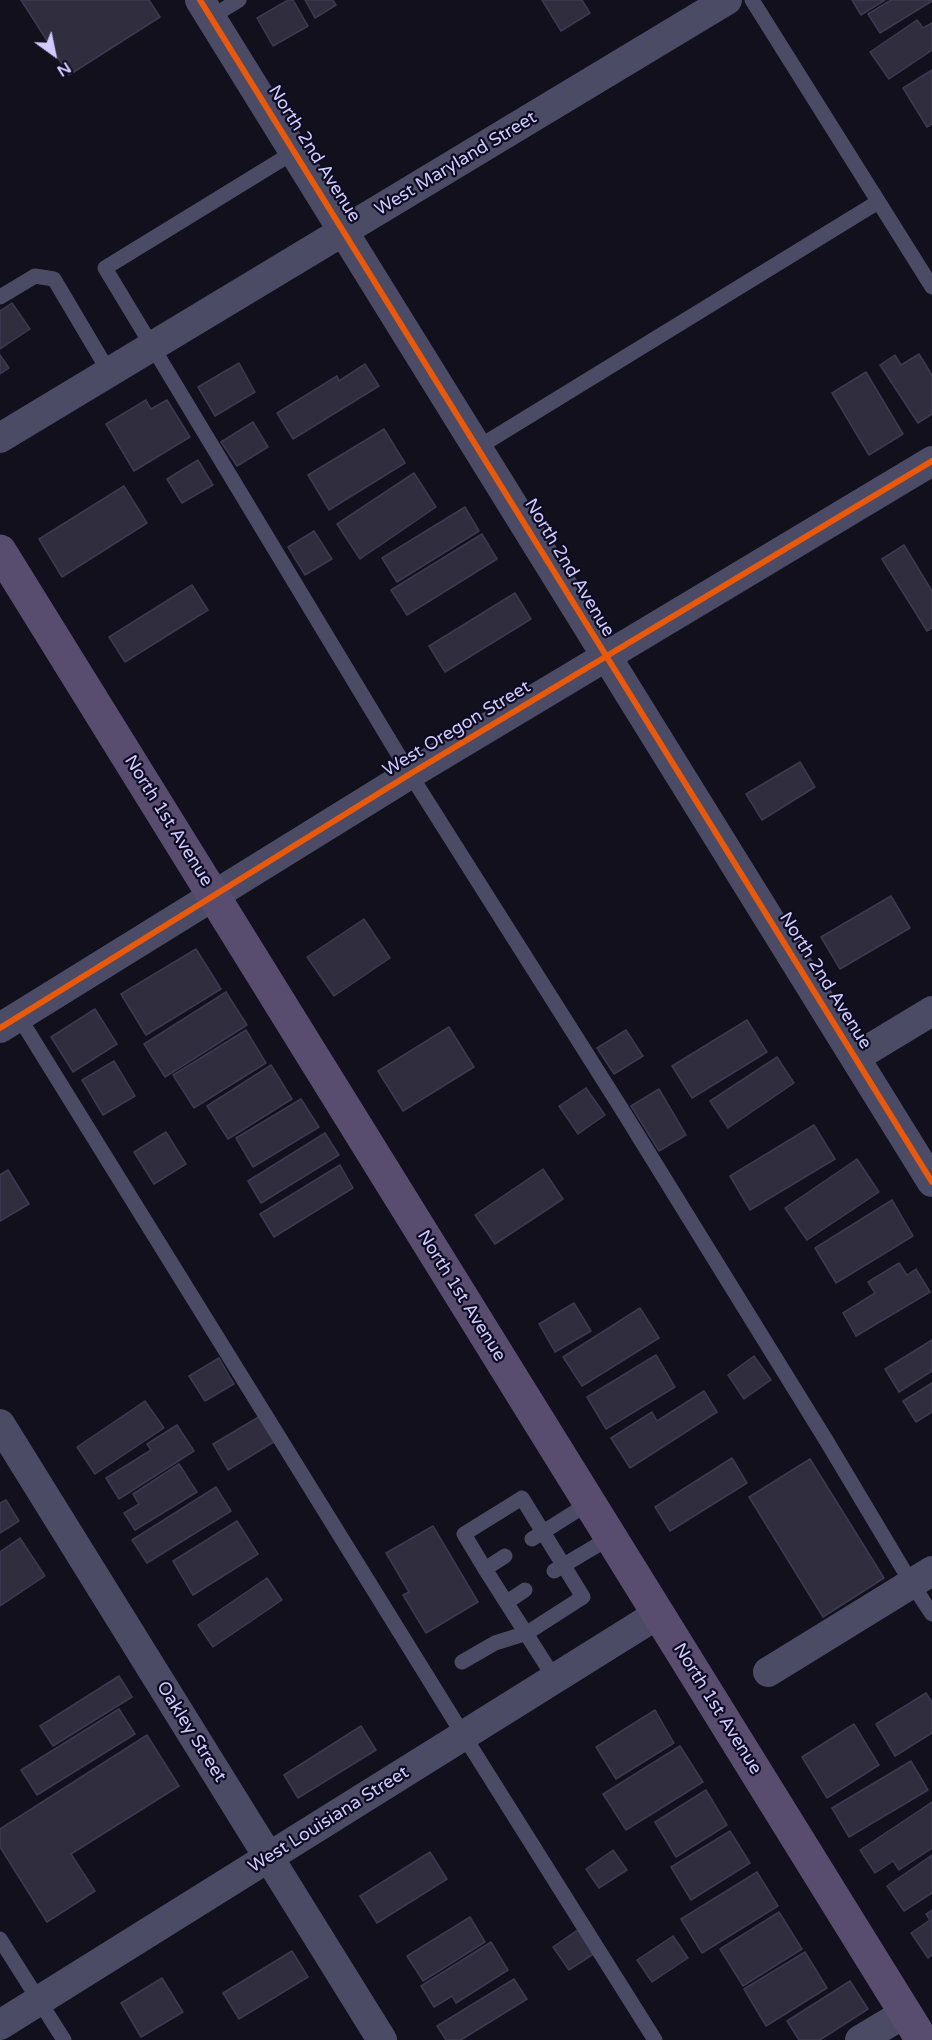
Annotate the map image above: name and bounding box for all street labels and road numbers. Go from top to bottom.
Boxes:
street label: North 2nd Avenue [263,82,365,226]
street label: West Maryland Street [371,107,541,221]
street label: North 2nd Avenue [519,495,619,641]
street label: West Oregon Street [379,676,535,782]
street label: North 1st Avenue [119,752,217,890]
street label: North 2nd Avenue [774,909,876,1053]
street label: North 1st Avenue [412,1227,510,1365]
street label: North 1st Avenue [668,1640,766,1778]
street label: Oakley Street [151,1678,231,1786]
street label: West Louisiana Street [245,1762,413,1878]

